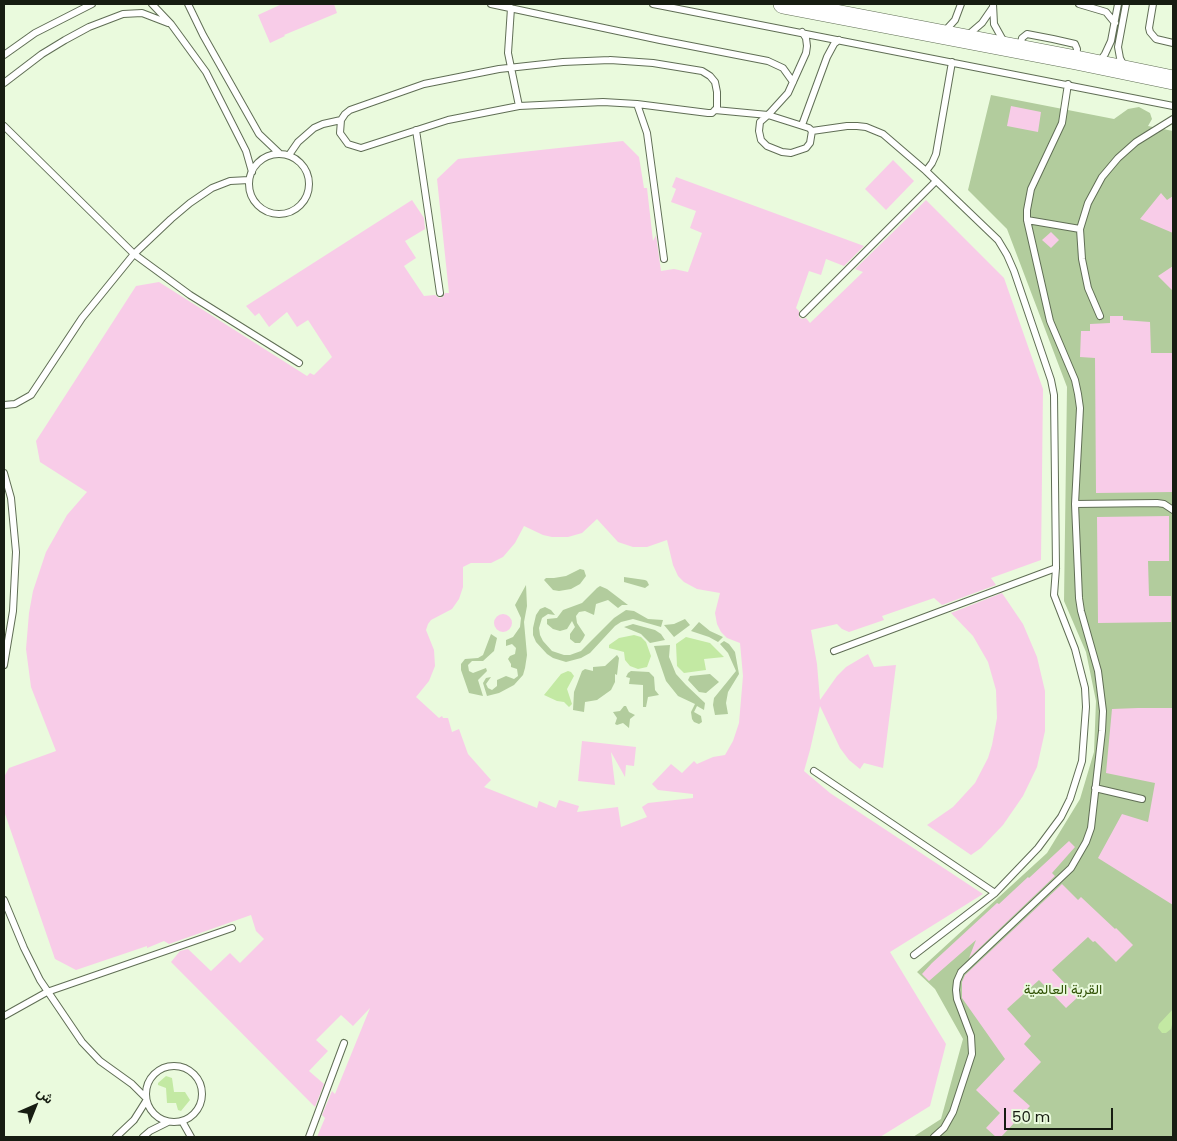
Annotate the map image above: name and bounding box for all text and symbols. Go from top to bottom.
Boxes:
park label: القرية العالمية [1024,982,1102,998]
north arrow [10,1081,60,1131]
text: ش [32,1082,58,1108]
scale bar [1007,1098,1116,1130]
text: 50 m [1012,1106,1050,1127]

